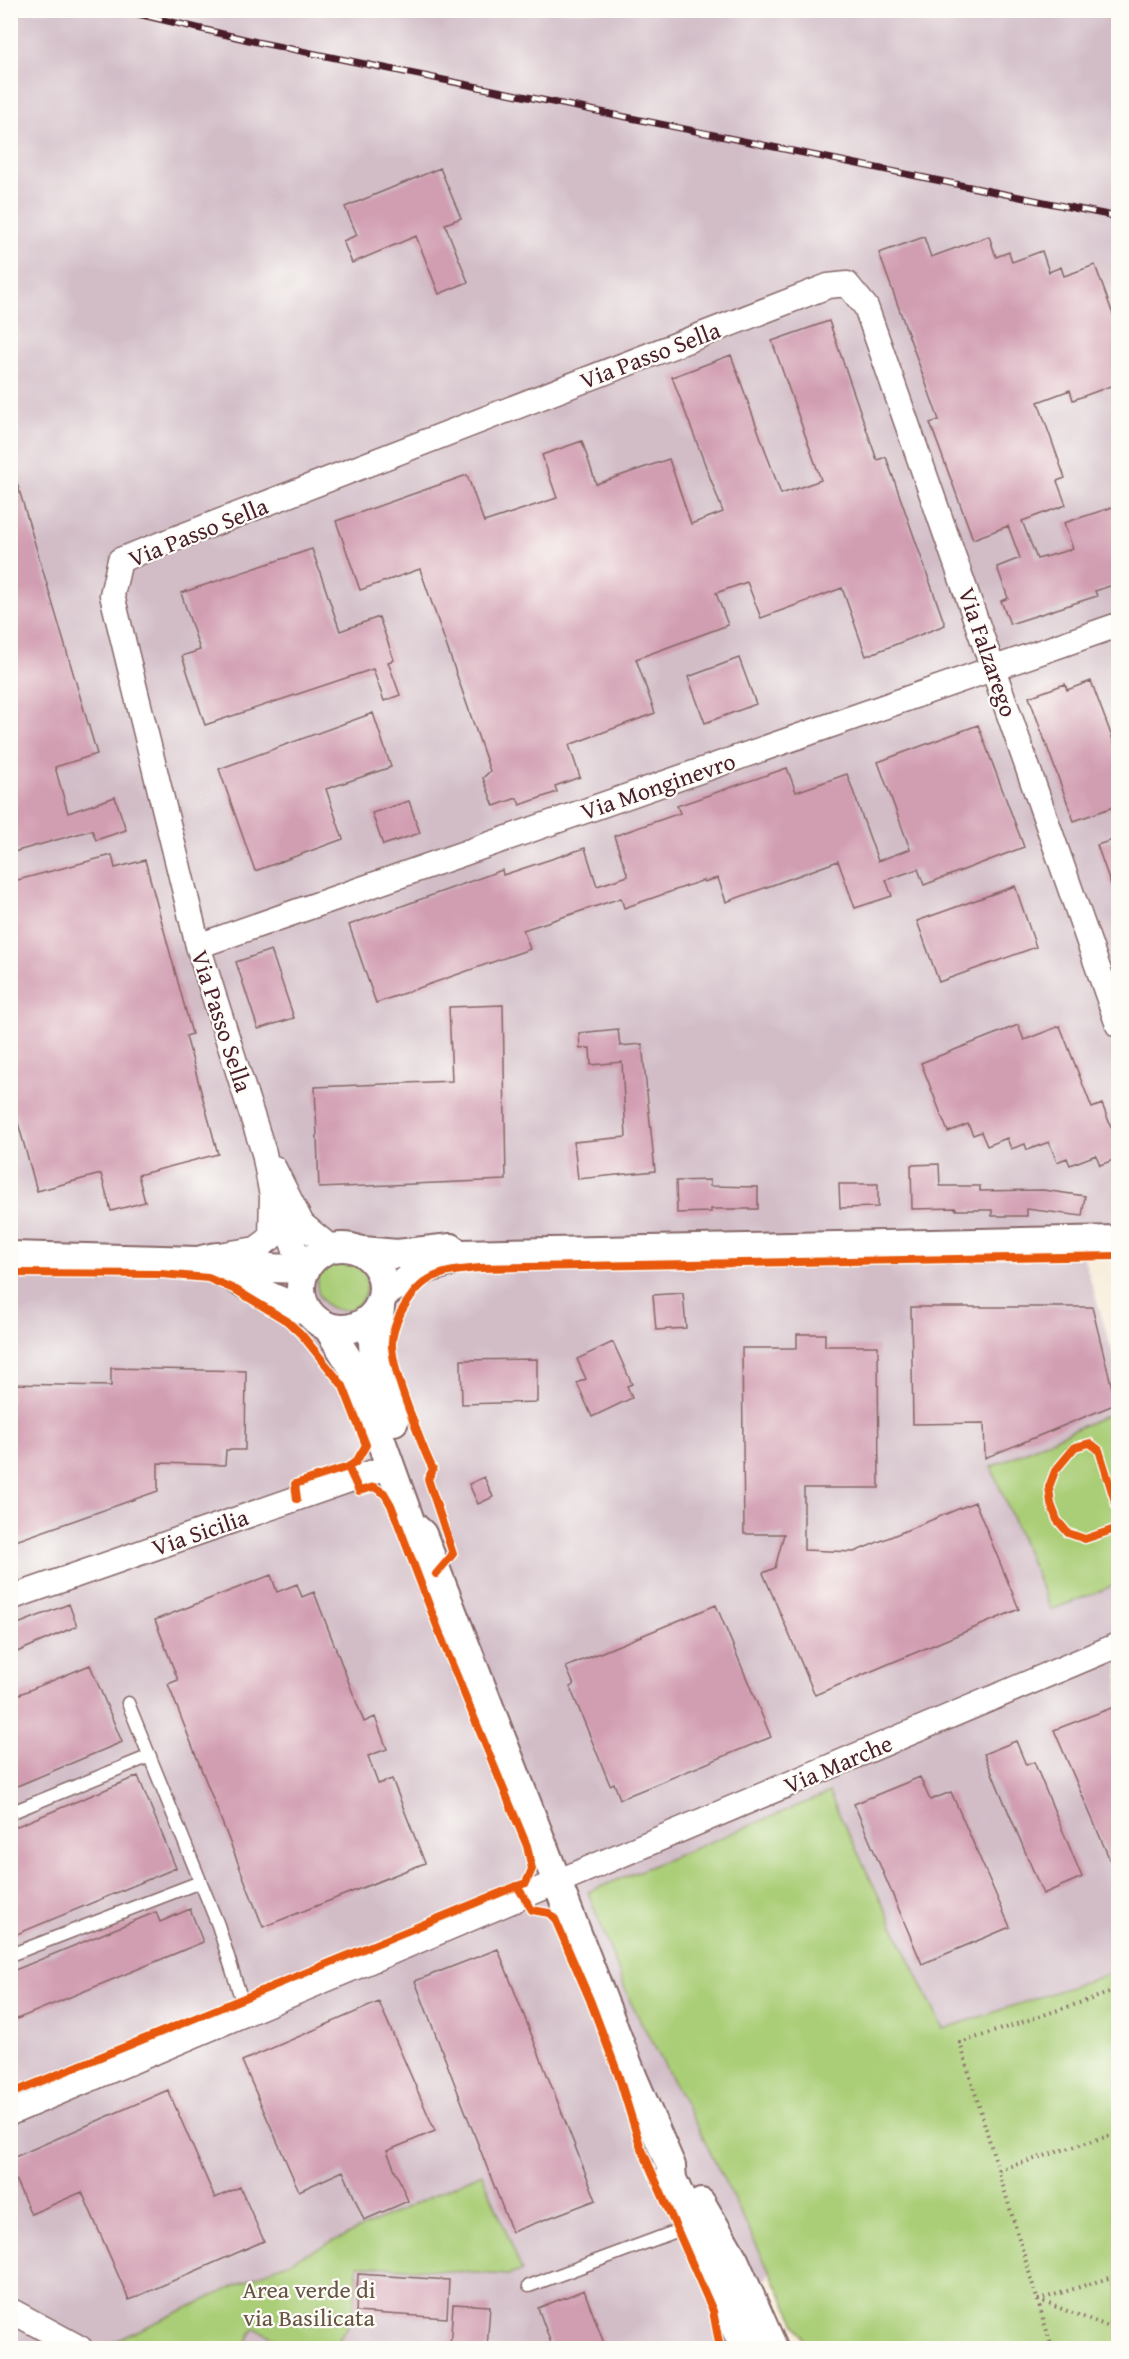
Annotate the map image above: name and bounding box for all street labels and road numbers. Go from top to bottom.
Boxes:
street label: Via Passo Sella [575,312,726,398]
street label: Via Passo Sella [123,488,274,576]
street label: Via Falzarego [950,583,1026,721]
street label: Via Monginevro [576,743,740,829]
street label: Via Passo Sella [183,945,262,1097]
street label: Via Sicilia [147,1499,253,1565]
street label: Via Marche [778,1725,898,1803]

